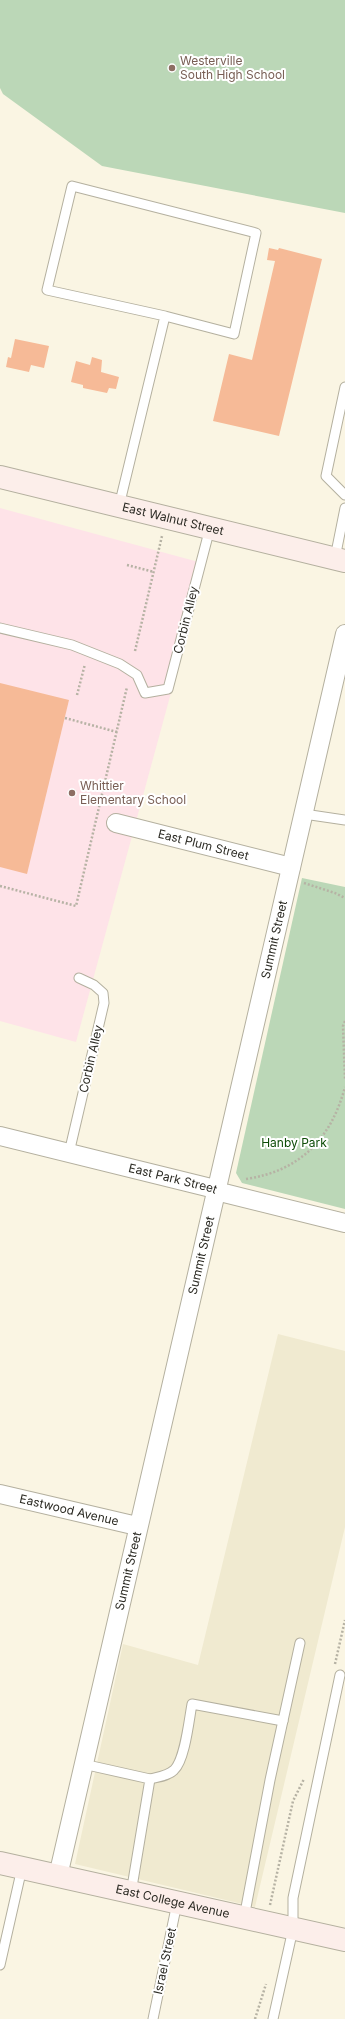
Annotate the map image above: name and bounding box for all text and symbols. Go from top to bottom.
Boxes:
place label: Westerville South High School [180,53,285,82]
marker: Westerville South High School [167,63,177,73]
street label: East Walnut Street [121,499,225,538]
street label: Corbin Alley [170,584,201,655]
place label: Whittier Elementary School [80,778,186,807]
marker: Whittier Elementary School [67,788,77,798]
street label: East Plum Street [156,826,250,863]
street label: Summit Street [258,899,290,980]
street label: Corbin Alley [75,1023,106,1094]
park label: Hanby Park [261,1135,327,1150]
street label: East Park Street [127,1160,220,1197]
street label: Summit Street [185,1215,217,1296]
street label: Eastwood Avenue [18,1491,120,1528]
street label: Summit Street [112,1530,144,1612]
street label: East College Avenue [114,1881,231,1921]
street label: Israel Street [150,1926,179,1996]

